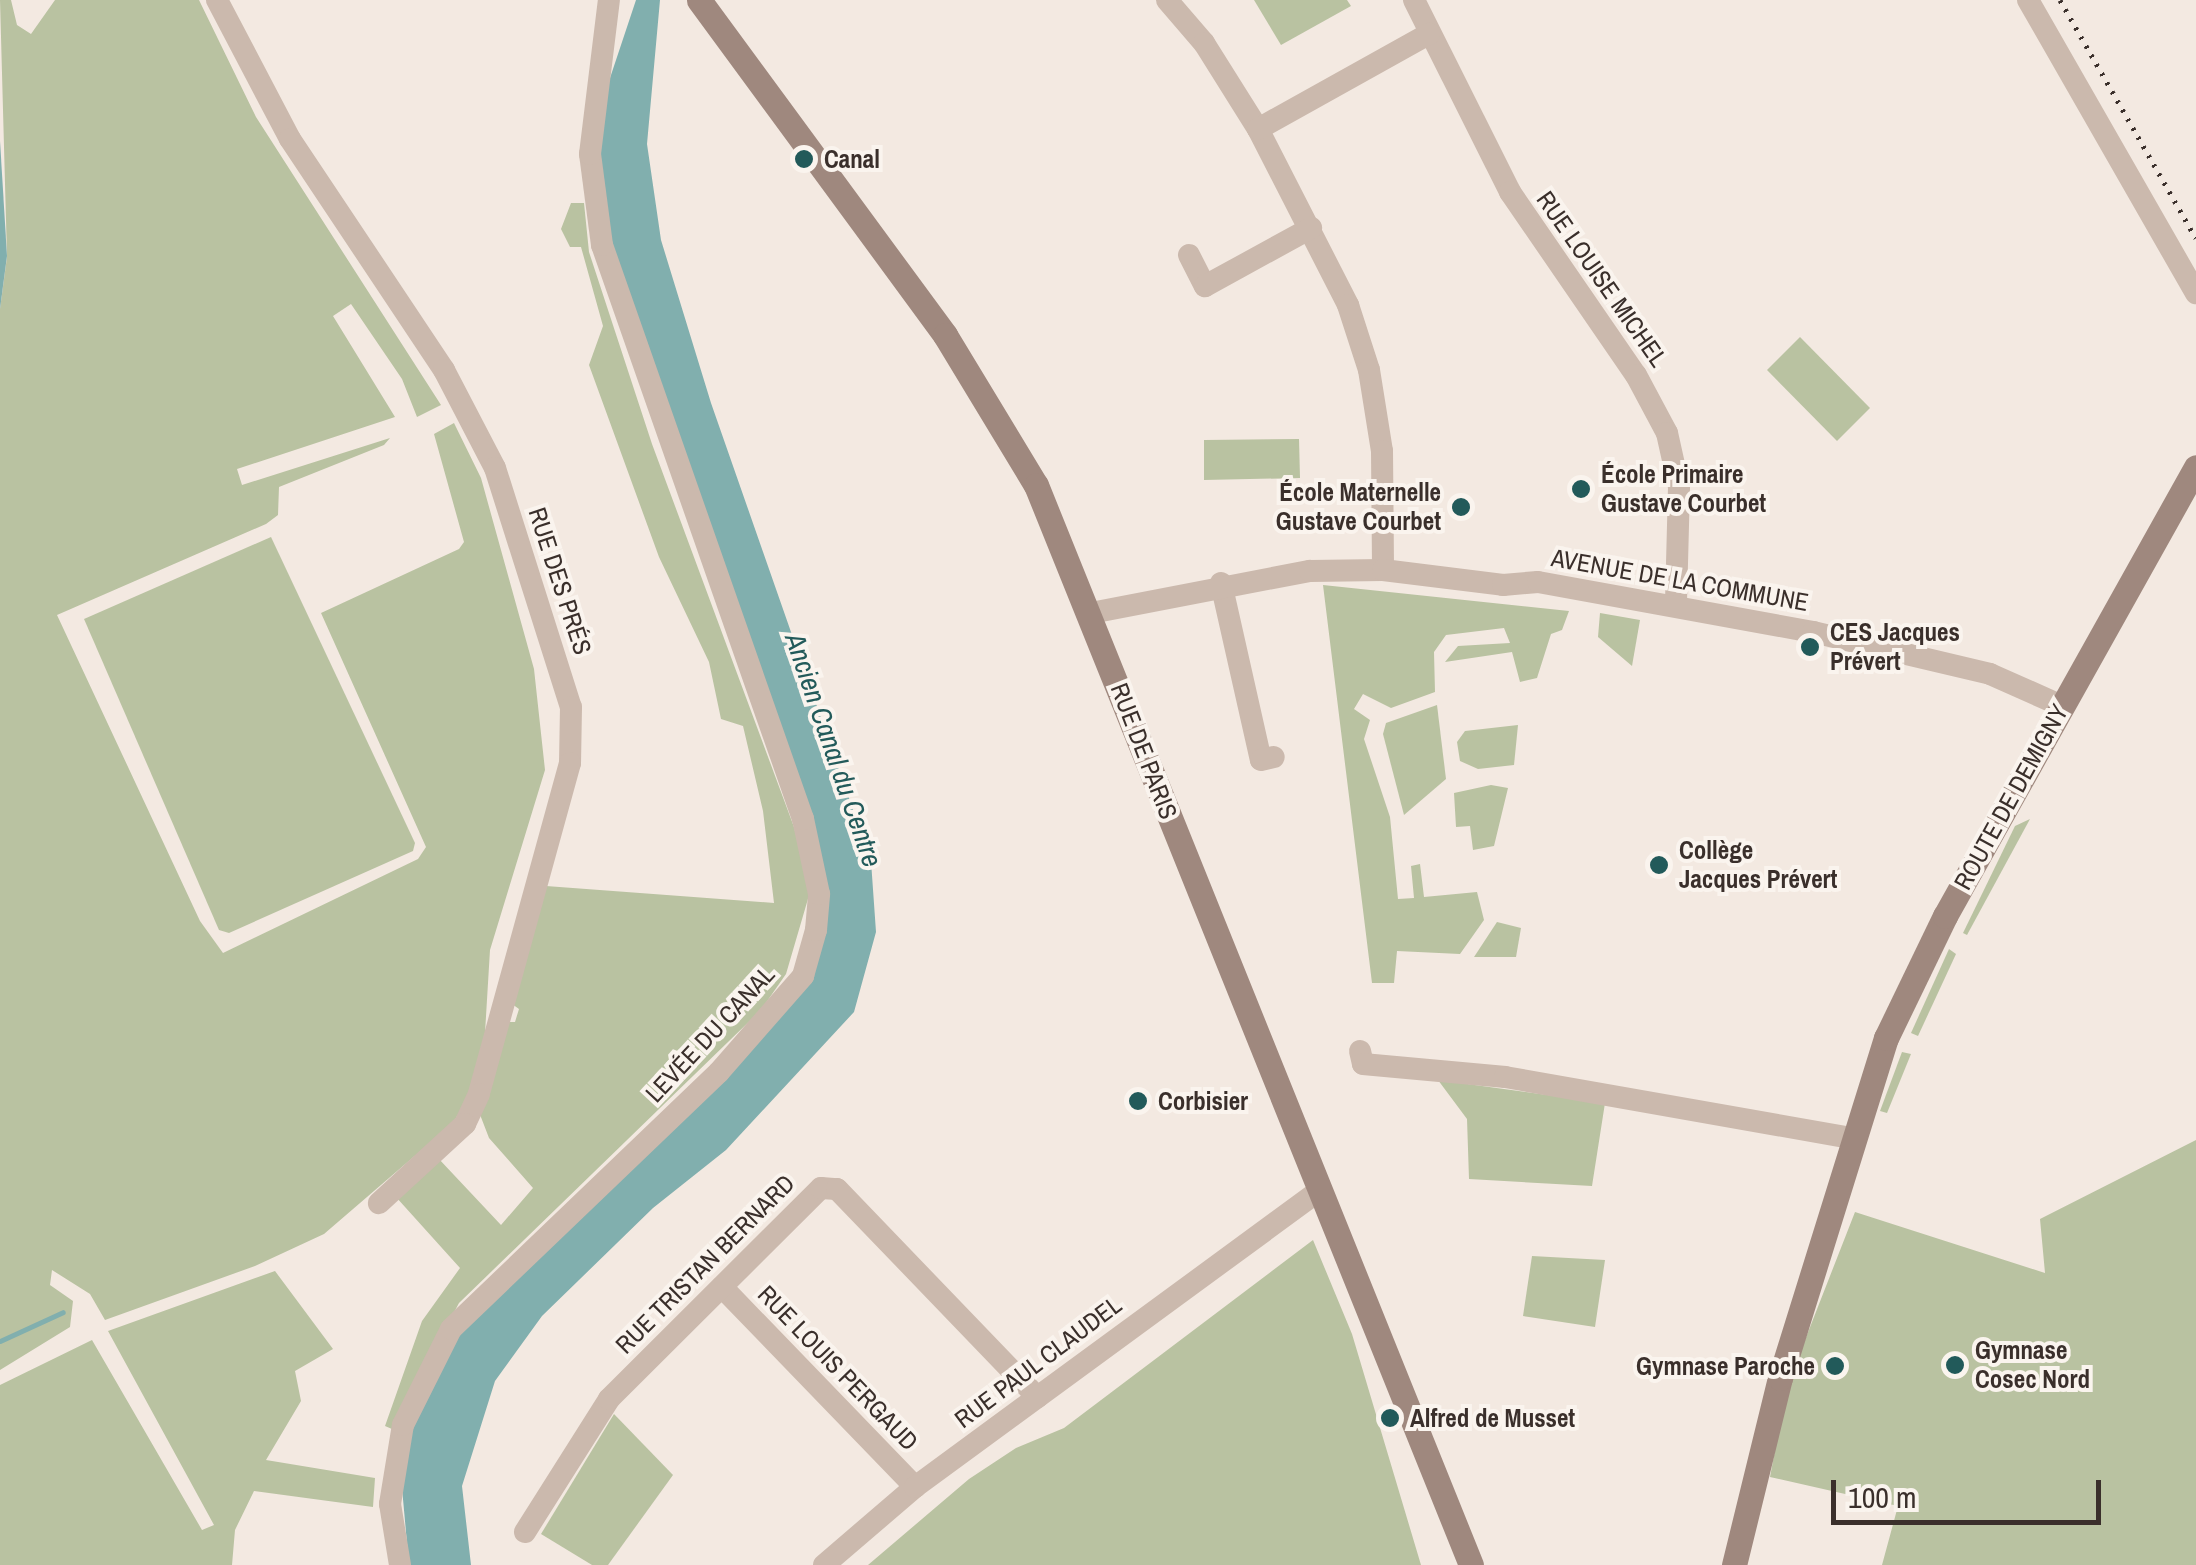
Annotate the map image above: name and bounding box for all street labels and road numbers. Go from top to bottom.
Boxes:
street label: RUE LOUISE MICHEL [1530,185,1674,373]
street label: RUE DES PRÉS [522,504,598,658]
street label: AVENUE DE LA COMMUNE [1549,543,1811,617]
street label: RUE DE PARIS [1104,679,1184,823]
street label: ROUTE DE DEMIGNY [1948,699,2074,895]
street label: LEVÉE DU CANAL [639,960,781,1108]
street label: RUE TRISTAN BERNARD [609,1168,801,1360]
street label: RUE LOUIS PERGAUD [752,1279,924,1457]
street label: RUE PAUL CLAUDEL [949,1289,1127,1435]

